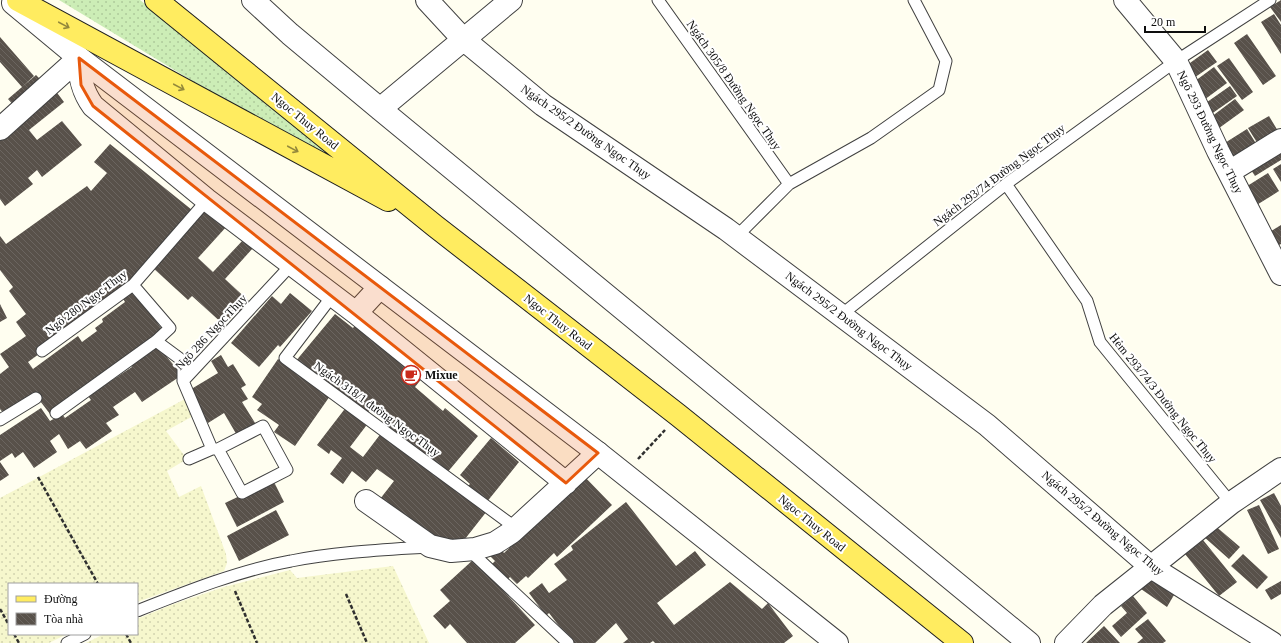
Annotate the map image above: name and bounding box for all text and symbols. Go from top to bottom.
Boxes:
scale bar [1145,8,1205,34]
text: 20 m [1151,15,1176,29]
street label: Ngách 305/8 Đường Ngọc Thụy [684,17,784,153]
one-way arrow [58,22,70,30]
street label: Ngõ 293 Đường Ngọc Thụy [1174,68,1246,196]
street label: Ngách 295/2 Đường Ngọc Thụy [518,82,654,182]
one-way arrow [172,84,184,91]
street label: Ngoc Thuy Road [269,90,341,152]
street label: Ngách 293/74 Đường Ngọc Thụy [930,121,1068,229]
one-way arrow [287,146,299,153]
street label: Ngõ 280 Ngọc Thụy [42,267,130,337]
street label: Ngách 295/2 Đường Ngọc Thụy [783,269,915,373]
street label: Ngõ 286 Ngọc Thụy [172,291,250,373]
street label: Ngoc Thuy Road [521,291,595,353]
street label: Hẻm 293/74/3 Đường Ngọc Thụy [1106,330,1220,466]
street label: Ngách 318/1 đường Ngọc Thụy [311,358,443,460]
cafe icon: Mixue [400,364,422,386]
place label: Mixue [425,368,458,382]
street label: Ngách 295/2 Đường Ngọc Thụy [1039,468,1167,578]
street label: Ngoc Thuy Road [776,492,848,554]
legend [8,583,138,635]
text: Đường [44,592,78,606]
text: Tòa nhà [44,612,84,626]

